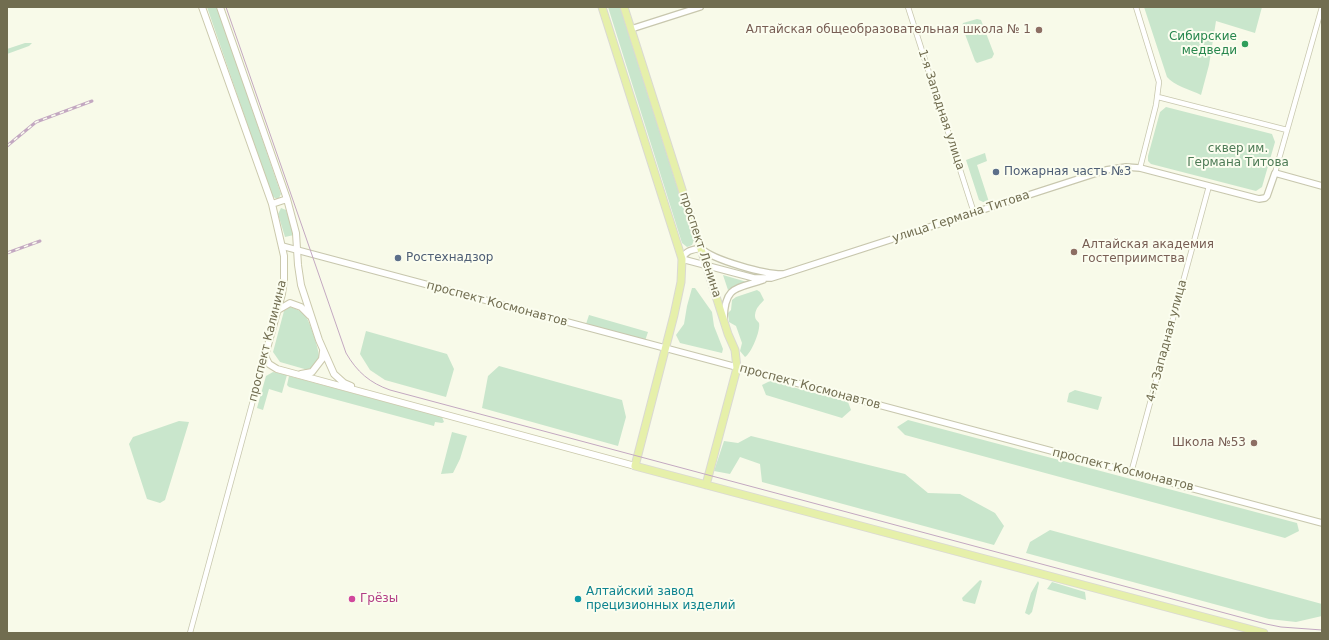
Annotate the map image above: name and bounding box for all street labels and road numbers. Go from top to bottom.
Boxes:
street label: 1-я Западная улица [915,48,967,172]
street label: улица Германа Титова [891,188,1031,246]
street label: проспект Ленина [676,190,724,300]
street label: проспект Космонавтов [425,278,569,330]
street label: 4-я Западная улица [1144,278,1190,404]
street label: проспект Калинина [246,279,290,403]
street label: проспект Космонавтов [738,361,882,413]
street label: проспект Космонавтов [1051,445,1195,495]

